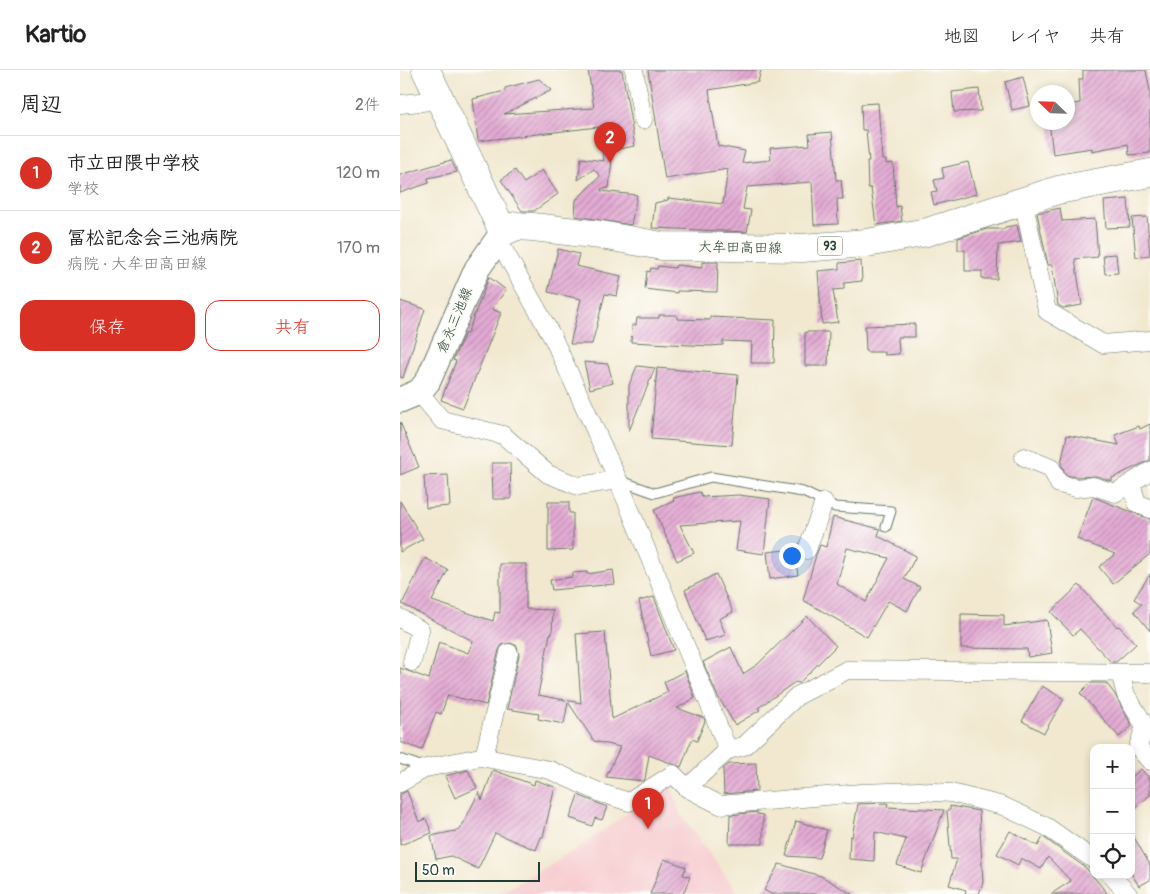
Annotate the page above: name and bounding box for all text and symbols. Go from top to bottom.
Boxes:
text: Kartio [25,20,86,49]
text: 地図 [944,25,980,48]
text: レイヤ [1008,25,1061,48]
text: 共有 [1089,25,1125,48]
north arrow [1030,85,1075,130]
text: 周辺 [20,91,62,118]
text: 2件 [355,95,380,115]
pin: 2 [594,122,626,163]
text: 市立田隈中学校 [67,151,200,175]
text: 1 [33,163,39,183]
text: 120 m [336,163,380,183]
text: 学校 [67,179,99,199]
text: 冨松記念会三池病院 [67,226,238,250]
road number: 93 [818,237,842,256]
text: 2 [32,238,40,258]
text: 170 m [337,238,380,258]
street label: 大牟田高田線 [698,238,782,257]
text: 病院 · 大牟田高田線 [67,254,207,274]
street label: 倉永三池線 [433,285,476,356]
button: 保存 [20,300,195,351]
button: 共有 [205,300,380,351]
your location [779,543,805,569]
map controls [1090,744,1135,879]
button: + [1090,744,1135,789]
pin: 1 [632,788,664,829]
button: − [1090,789,1135,834]
button: locate [1090,834,1135,879]
scale bar [415,859,540,882]
text: 50 m [422,862,455,879]

